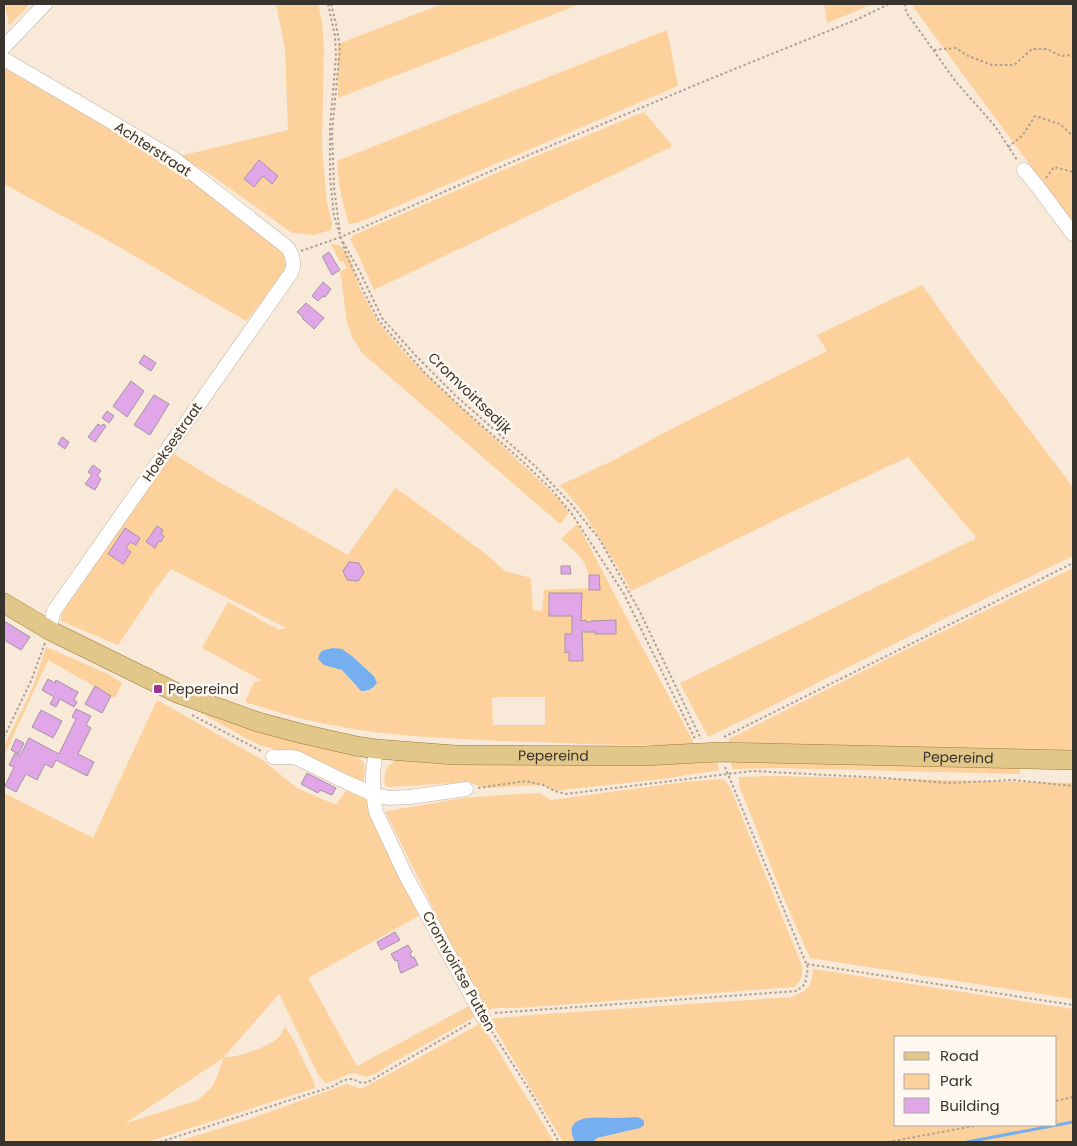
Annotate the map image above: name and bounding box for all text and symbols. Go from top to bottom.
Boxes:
street label: Achterstraat [111,117,195,181]
street label: Cromvoirtsedijk [424,348,517,439]
street label: Hoeksestraat [137,399,207,485]
place label: Pepereind [168,679,239,699]
marker: Pepereind [152,683,164,695]
street label: Pepereind [518,745,589,766]
street label: Pepereind [923,747,994,768]
street label: Cromvoirtse Putten [418,907,500,1035]
legend [894,1036,1057,1126]
text: Road [940,1045,979,1066]
text: Park [940,1070,972,1091]
text: Building [940,1095,1000,1116]

